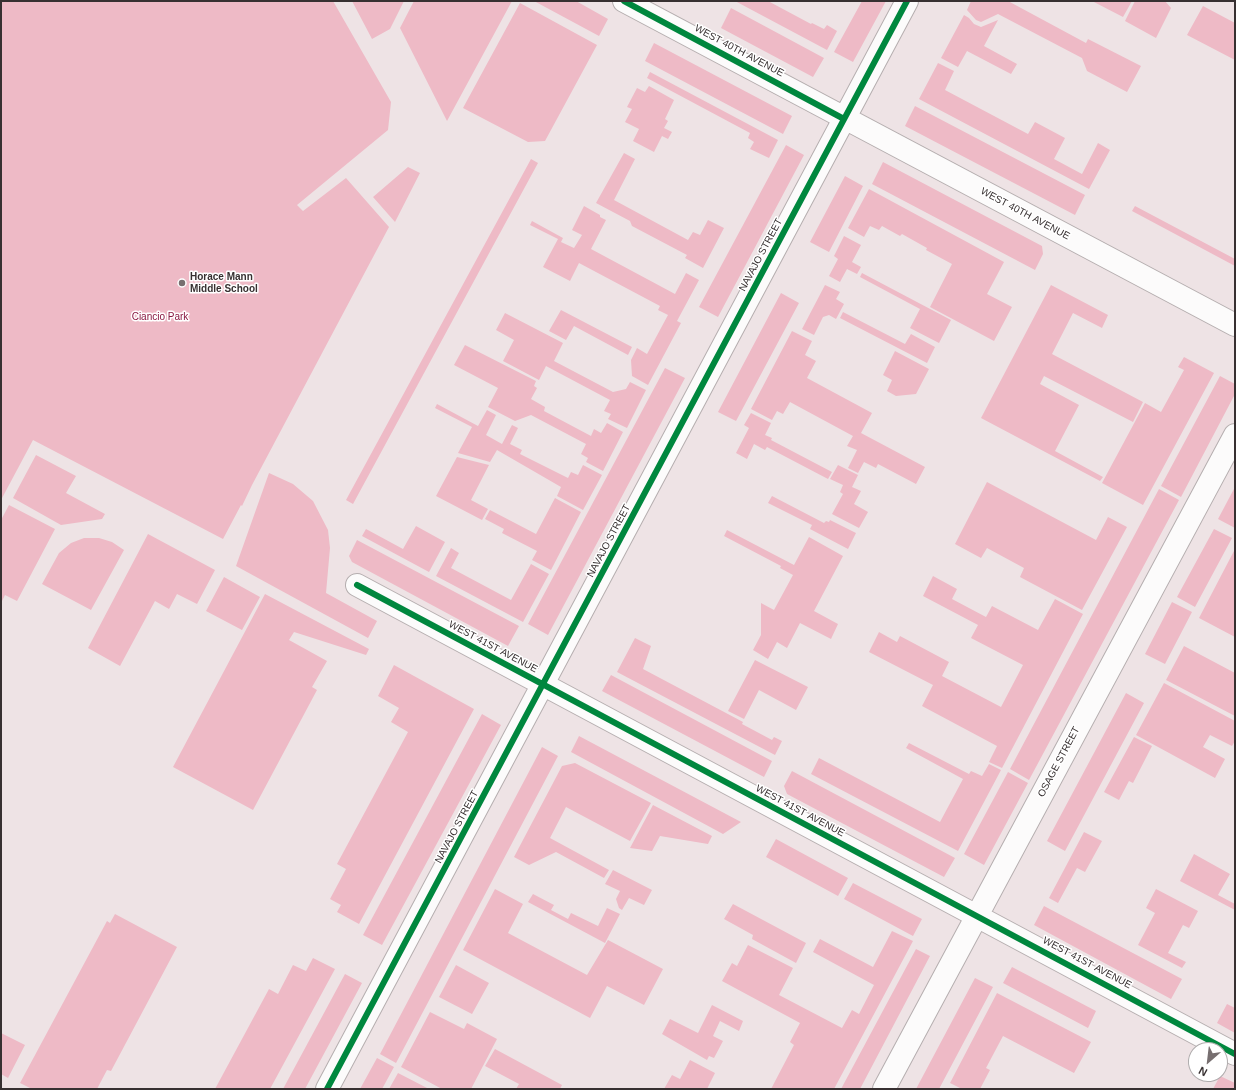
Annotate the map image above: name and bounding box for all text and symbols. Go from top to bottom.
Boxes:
street label: WEST 40TH AVENUE [692,22,786,80]
street label: WEST 40TH AVENUE [978,185,1072,243]
street label: NAVAJO STREET [737,217,785,293]
place label: Horace Mann Middle School [190,271,258,294]
marker: Horace Mann Middle School [177,278,187,288]
park label: Ciancio Park [132,311,188,323]
street label: NAVAJO STREET [585,503,633,579]
street label: WEST 41ST AVENUE [447,619,539,675]
street label: OSAGE STREET [1035,725,1083,799]
street label: WEST 41ST AVENUE [754,783,846,839]
street label: NAVAJO STREET [433,789,481,865]
street label: WEST 41ST AVENUE [1041,935,1133,991]
north arrow [1188,1042,1228,1082]
text: N [1197,1065,1209,1079]

